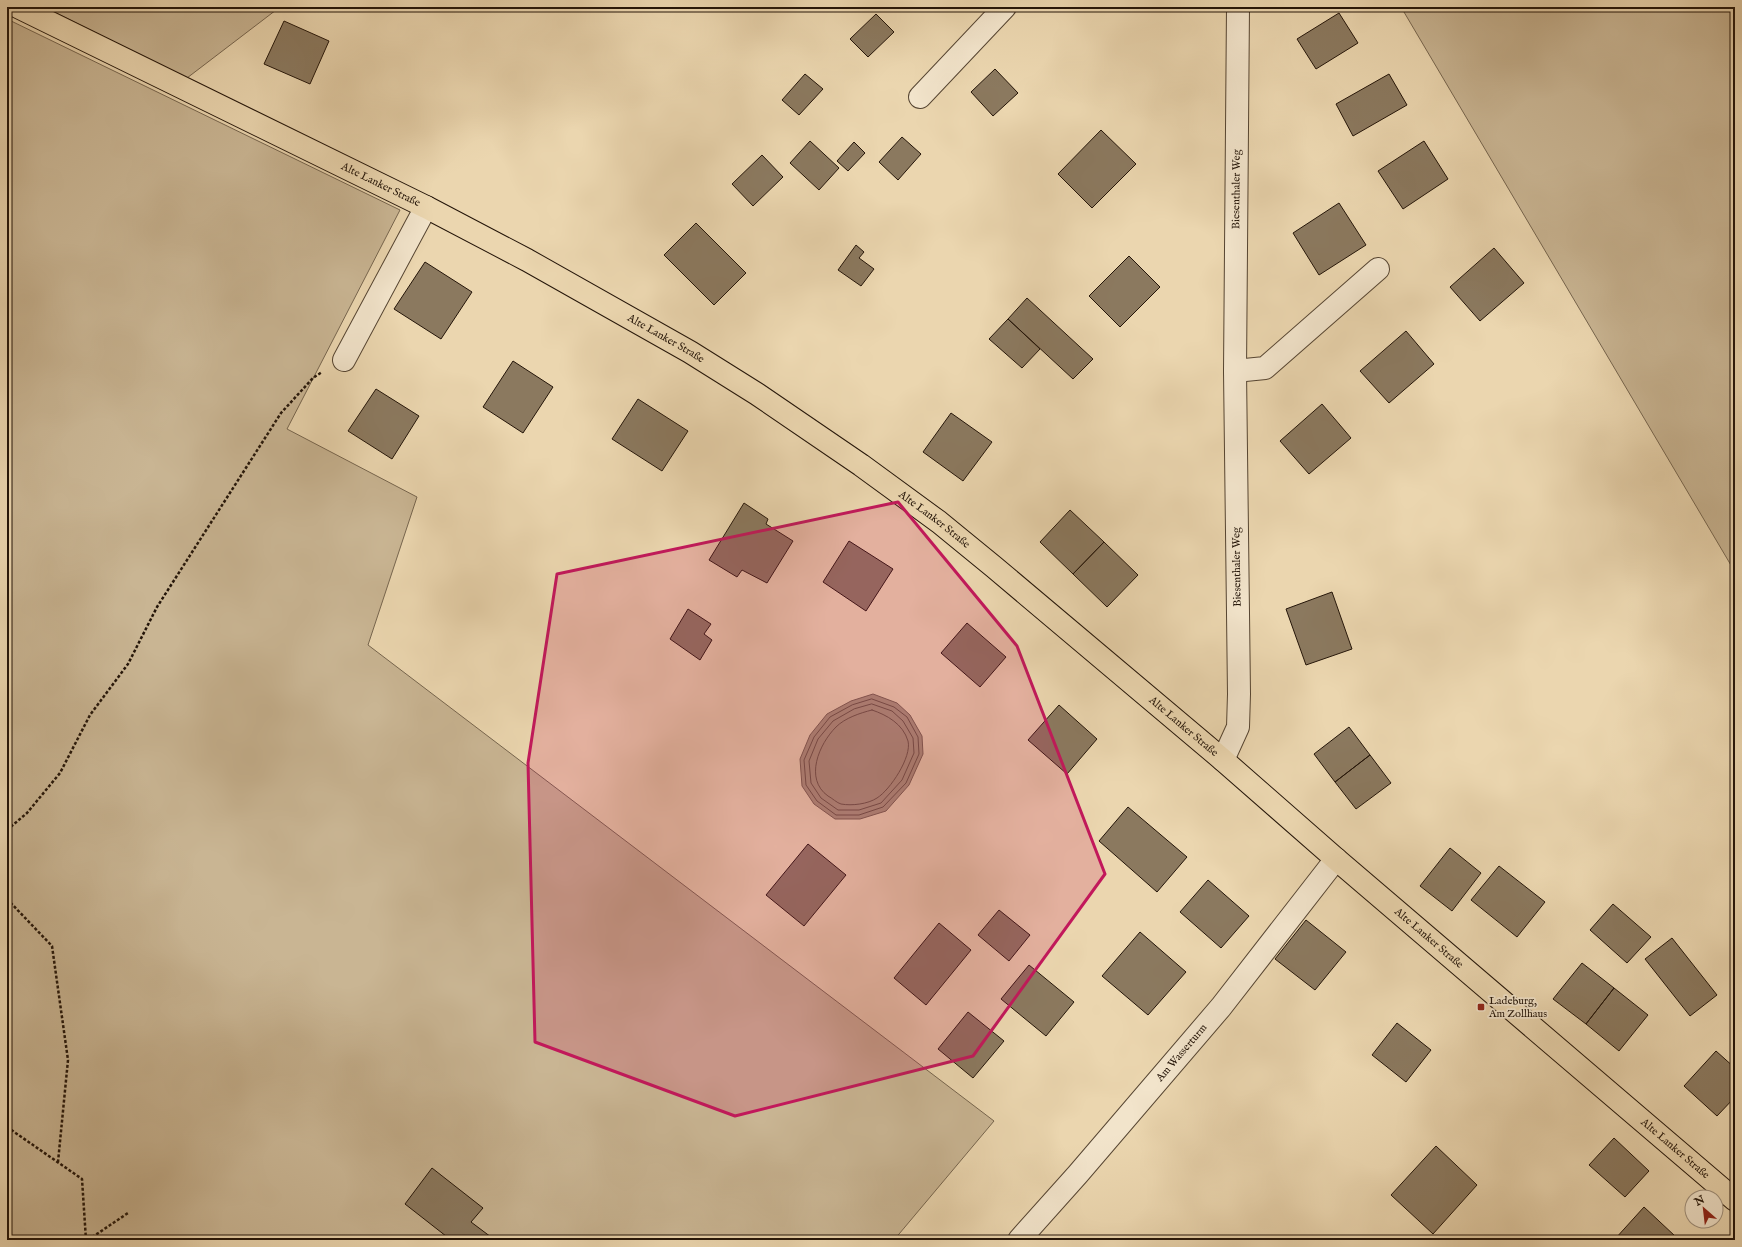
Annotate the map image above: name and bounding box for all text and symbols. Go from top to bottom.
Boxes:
street label: Biesenthaler Weg [1229,148,1244,229]
street label: Alte Lanker Straße [338,159,423,210]
street label: Alte Lanker Straße [624,311,707,366]
street label: Alte Lanker Straße [895,487,973,551]
street label: Biesenthaler Weg [1229,526,1245,607]
street label: Alte Lanker Straße [1145,693,1221,760]
street label: Alte Lanker Straße [1391,904,1466,972]
place label: Ladeburg, Am Zollhaus [1488,994,1547,1021]
marker: Ladeburg, Am Zollhaus [1476,1002,1486,1012]
street label: Am Wasserturm [1152,1021,1211,1085]
street label: Alte Lanker Straße [1637,1115,1712,1182]
north arrow [1684,1189,1724,1229]
text: N [1691,1192,1708,1210]

